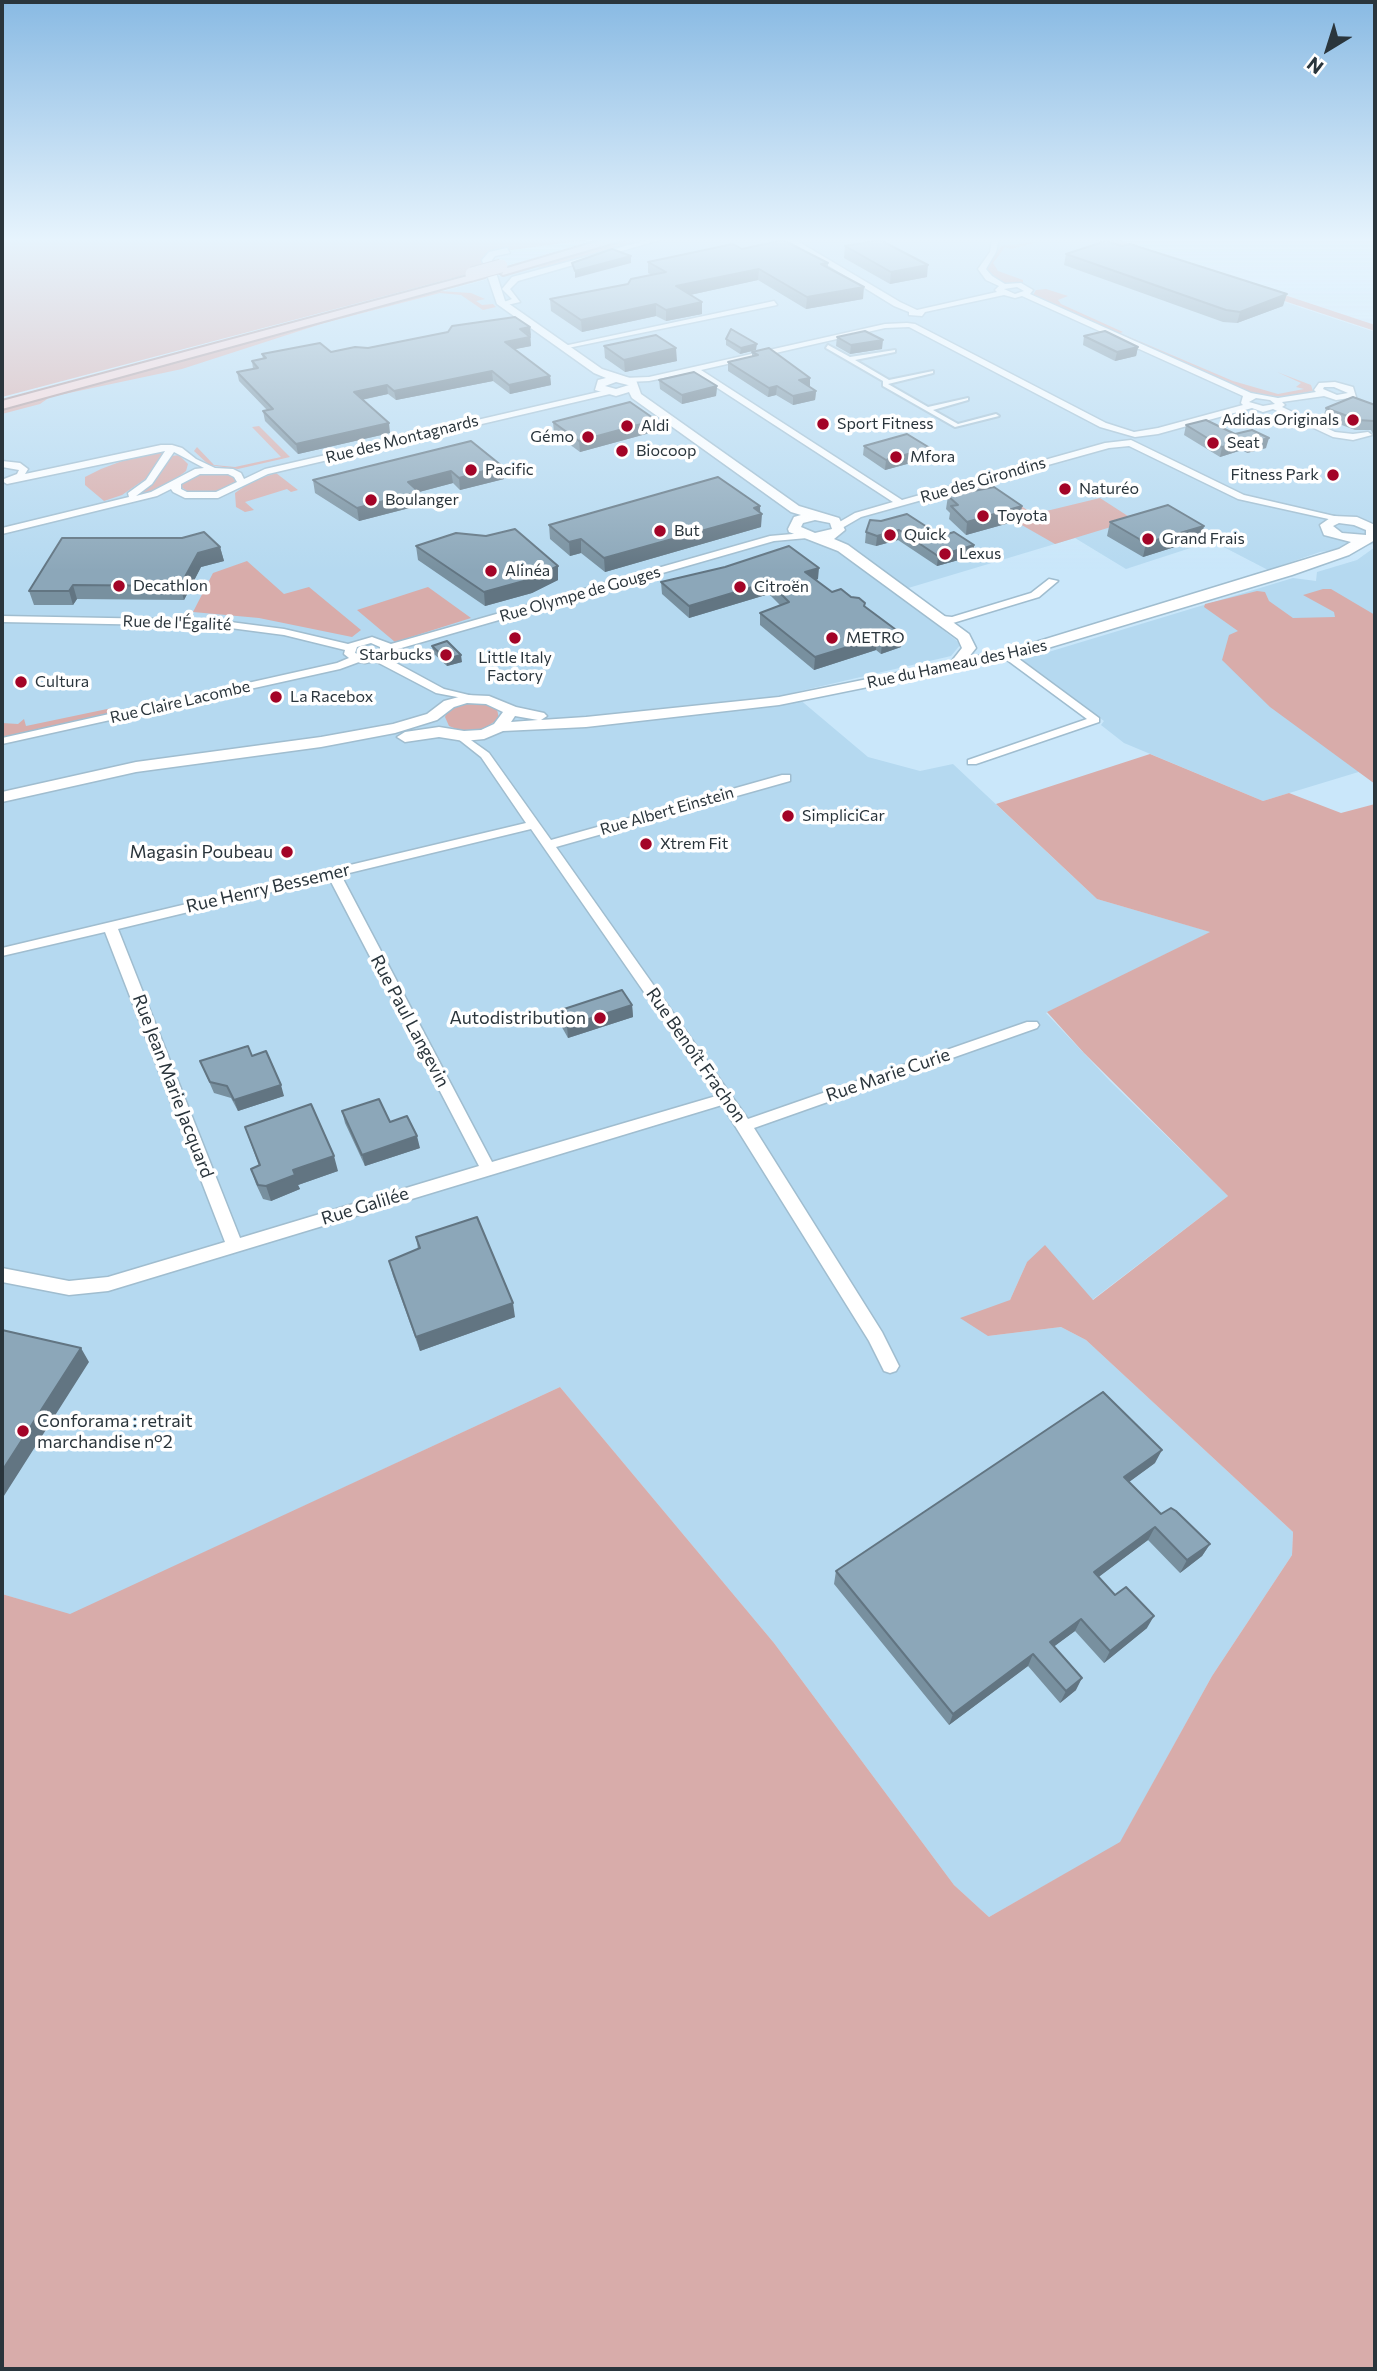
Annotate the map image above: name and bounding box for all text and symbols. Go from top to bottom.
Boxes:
north arrow [1293,14,1363,84]
text: N [1302,52,1327,79]
place label: Adidas Originals [1222,410,1339,430]
street label: Rue des Montagnards [324,411,480,467]
marker: Adidas Originals [1345,412,1361,428]
place label: Sport Fitness [837,414,933,434]
place label: Aldi [641,416,669,436]
marker: Sport Fitness [815,416,831,432]
marker: Aldi [619,418,635,434]
place label: Gémo [530,427,574,447]
marker: Gémo [580,429,596,445]
place label: Seat [1227,433,1260,453]
marker: Seat [1205,435,1221,451]
place label: Biocoop [636,441,696,461]
marker: Biocoop [614,443,630,459]
place label: Mfora [910,447,955,467]
marker: Mfora [888,449,904,465]
street label: Rue des Girondins [918,453,1048,507]
place label: Pacific [485,460,534,480]
marker: Pacific [463,462,479,478]
place label: Fitness Park [1230,465,1319,485]
marker: Fitness Park [1325,467,1341,483]
place label: Naturéo [1079,479,1139,499]
marker: Naturéo [1057,481,1073,497]
place label: Boulanger [385,490,459,510]
marker: Boulanger [363,492,379,508]
place label: Toyota [997,506,1048,526]
marker: Toyota [975,508,991,524]
place label: But [674,521,700,541]
marker: But [652,523,668,539]
place label: Quick [904,525,947,545]
marker: Quick [882,527,898,543]
place label: Grand Frais [1162,529,1245,549]
marker: Grand Frais [1140,531,1156,547]
place label: Lexus [959,544,1001,564]
marker: Lexus [937,546,953,562]
place label: Alinéa [505,561,550,581]
street label: Rue Olympe de Gouges [497,562,663,626]
marker: Alinéa [483,563,499,579]
place label: Decathlon [133,576,208,596]
place label: Citroën [754,577,809,597]
marker: Decathlon [111,578,127,594]
marker: Citroën [732,579,748,595]
street label: Rue de l'Égalité [122,612,232,634]
place label: METRO [846,628,905,648]
marker: Little Italy Factory [507,630,523,646]
marker: METRO [824,630,840,646]
street label: Rue du Hameau des Haies [865,636,1049,692]
place label: Starbucks [359,645,432,665]
marker: Starbucks [438,647,454,663]
place label: Little Italy Factory [478,648,552,686]
place label: Cultura [35,672,89,692]
marker: Cultura [13,674,29,690]
street label: Rue Claire Lacombe [108,677,252,727]
place label: La Racebox [290,687,373,707]
marker: La Racebox [268,689,284,705]
street label: Rue Albert Einstein [598,783,736,839]
place label: SimpliciCar [802,806,885,826]
marker: SimpliciCar [780,808,796,824]
place label: Xtrem Fit [660,834,728,854]
marker: Xtrem Fit [638,836,654,852]
place label: Magasin Poubeau [130,841,273,863]
marker: Magasin Poubeau [279,844,295,860]
street label: Rue Henry Bessemer [184,859,352,917]
street label: Rue Paul Langevin [366,951,454,1091]
street label: Rue Benoît Frachon [641,984,751,1126]
street label: Rue Jean Marie Jacquard [128,991,218,1181]
place label: Autodistribution [450,1007,586,1029]
marker: Autodistribution [592,1010,608,1026]
street label: Rue Marie Curie [823,1044,953,1106]
street label: Rue Galilée [319,1182,411,1230]
place label: Conforama : retrait marchandise n°2 [37,1410,193,1452]
marker: Conforama : retrait marchandise n°2 [15,1423,31,1439]

